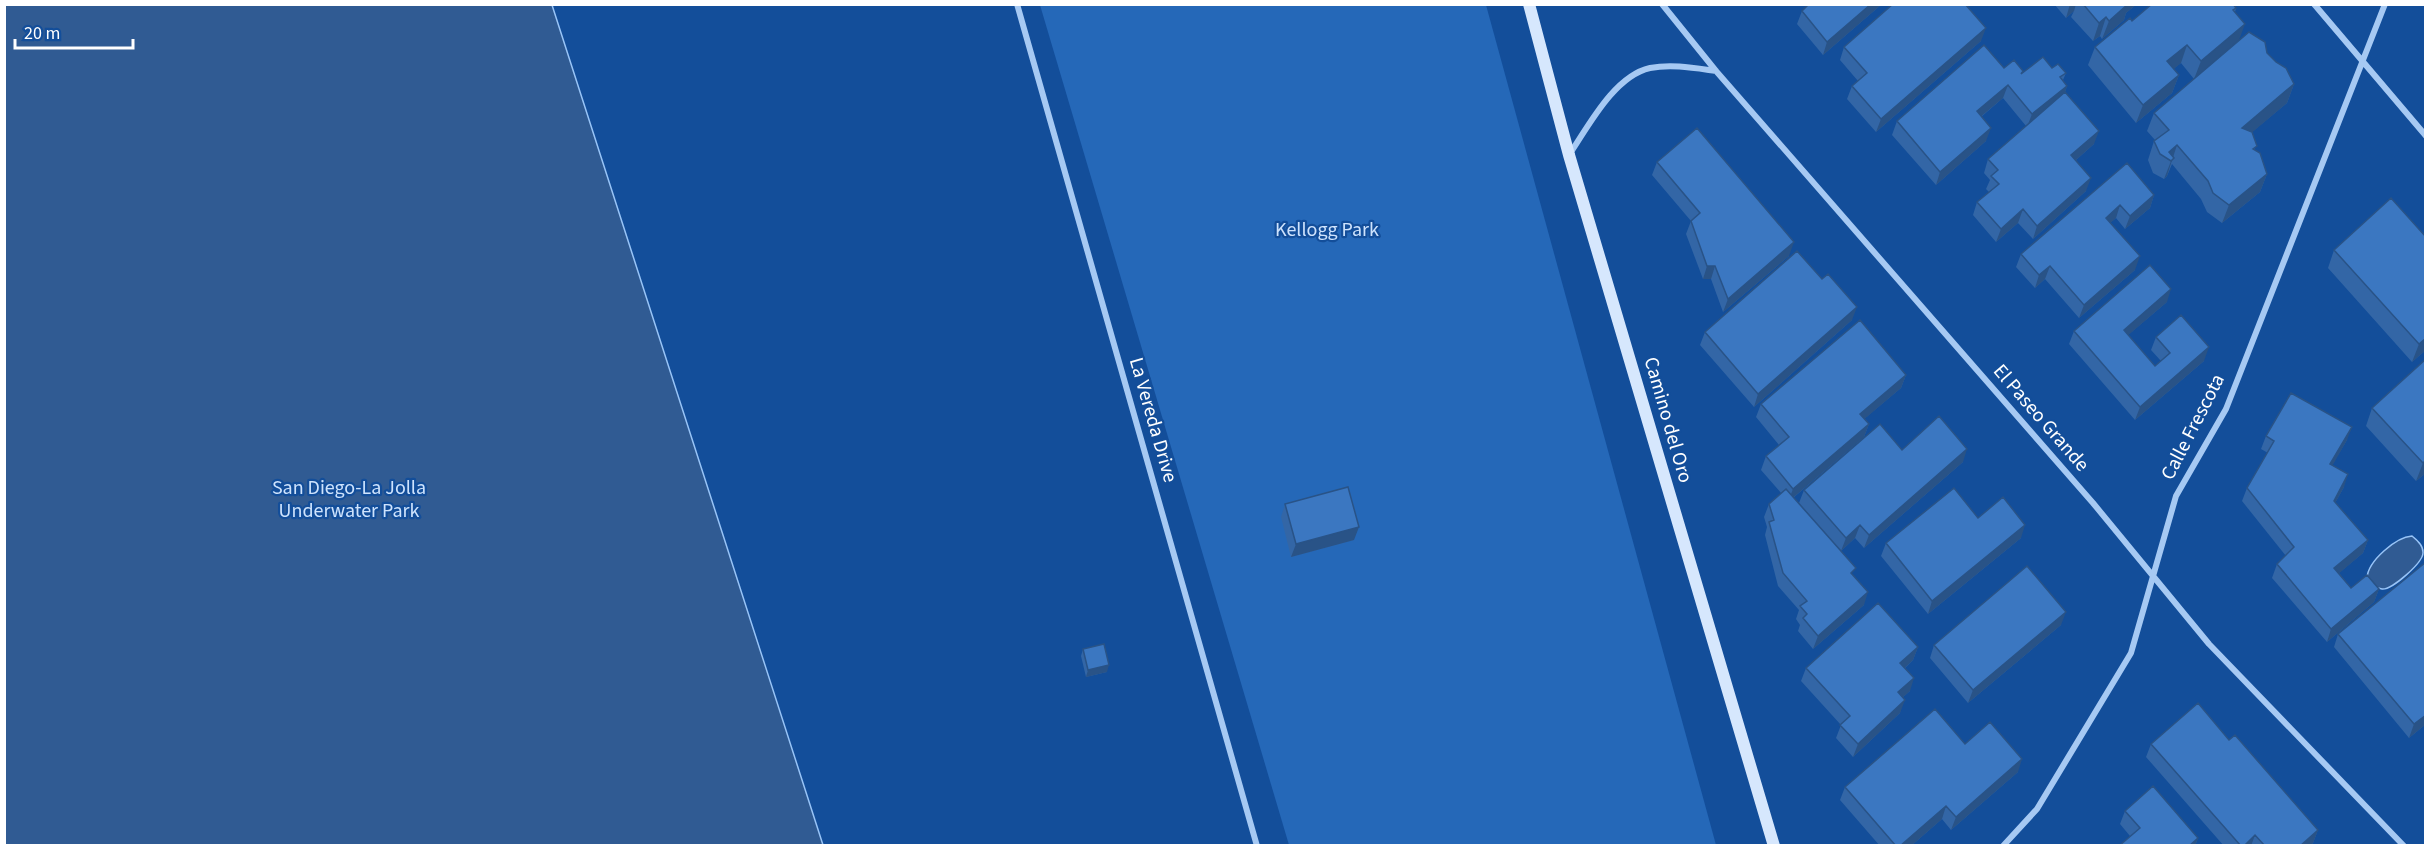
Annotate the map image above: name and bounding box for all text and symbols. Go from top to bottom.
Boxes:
scale bar [15,12,134,50]
text: 20 m [24,21,60,46]
park label: Kellogg Park [1275,216,1379,244]
street label: La Vereda Drive [1122,354,1184,486]
street label: Camino del Oro [1637,354,1699,486]
street label: El Paseo Grande [1986,358,2096,478]
street label: Calle Frescota [2154,369,2232,485]
park label: San Diego-La Jolla Underwater Park [272,474,426,525]

